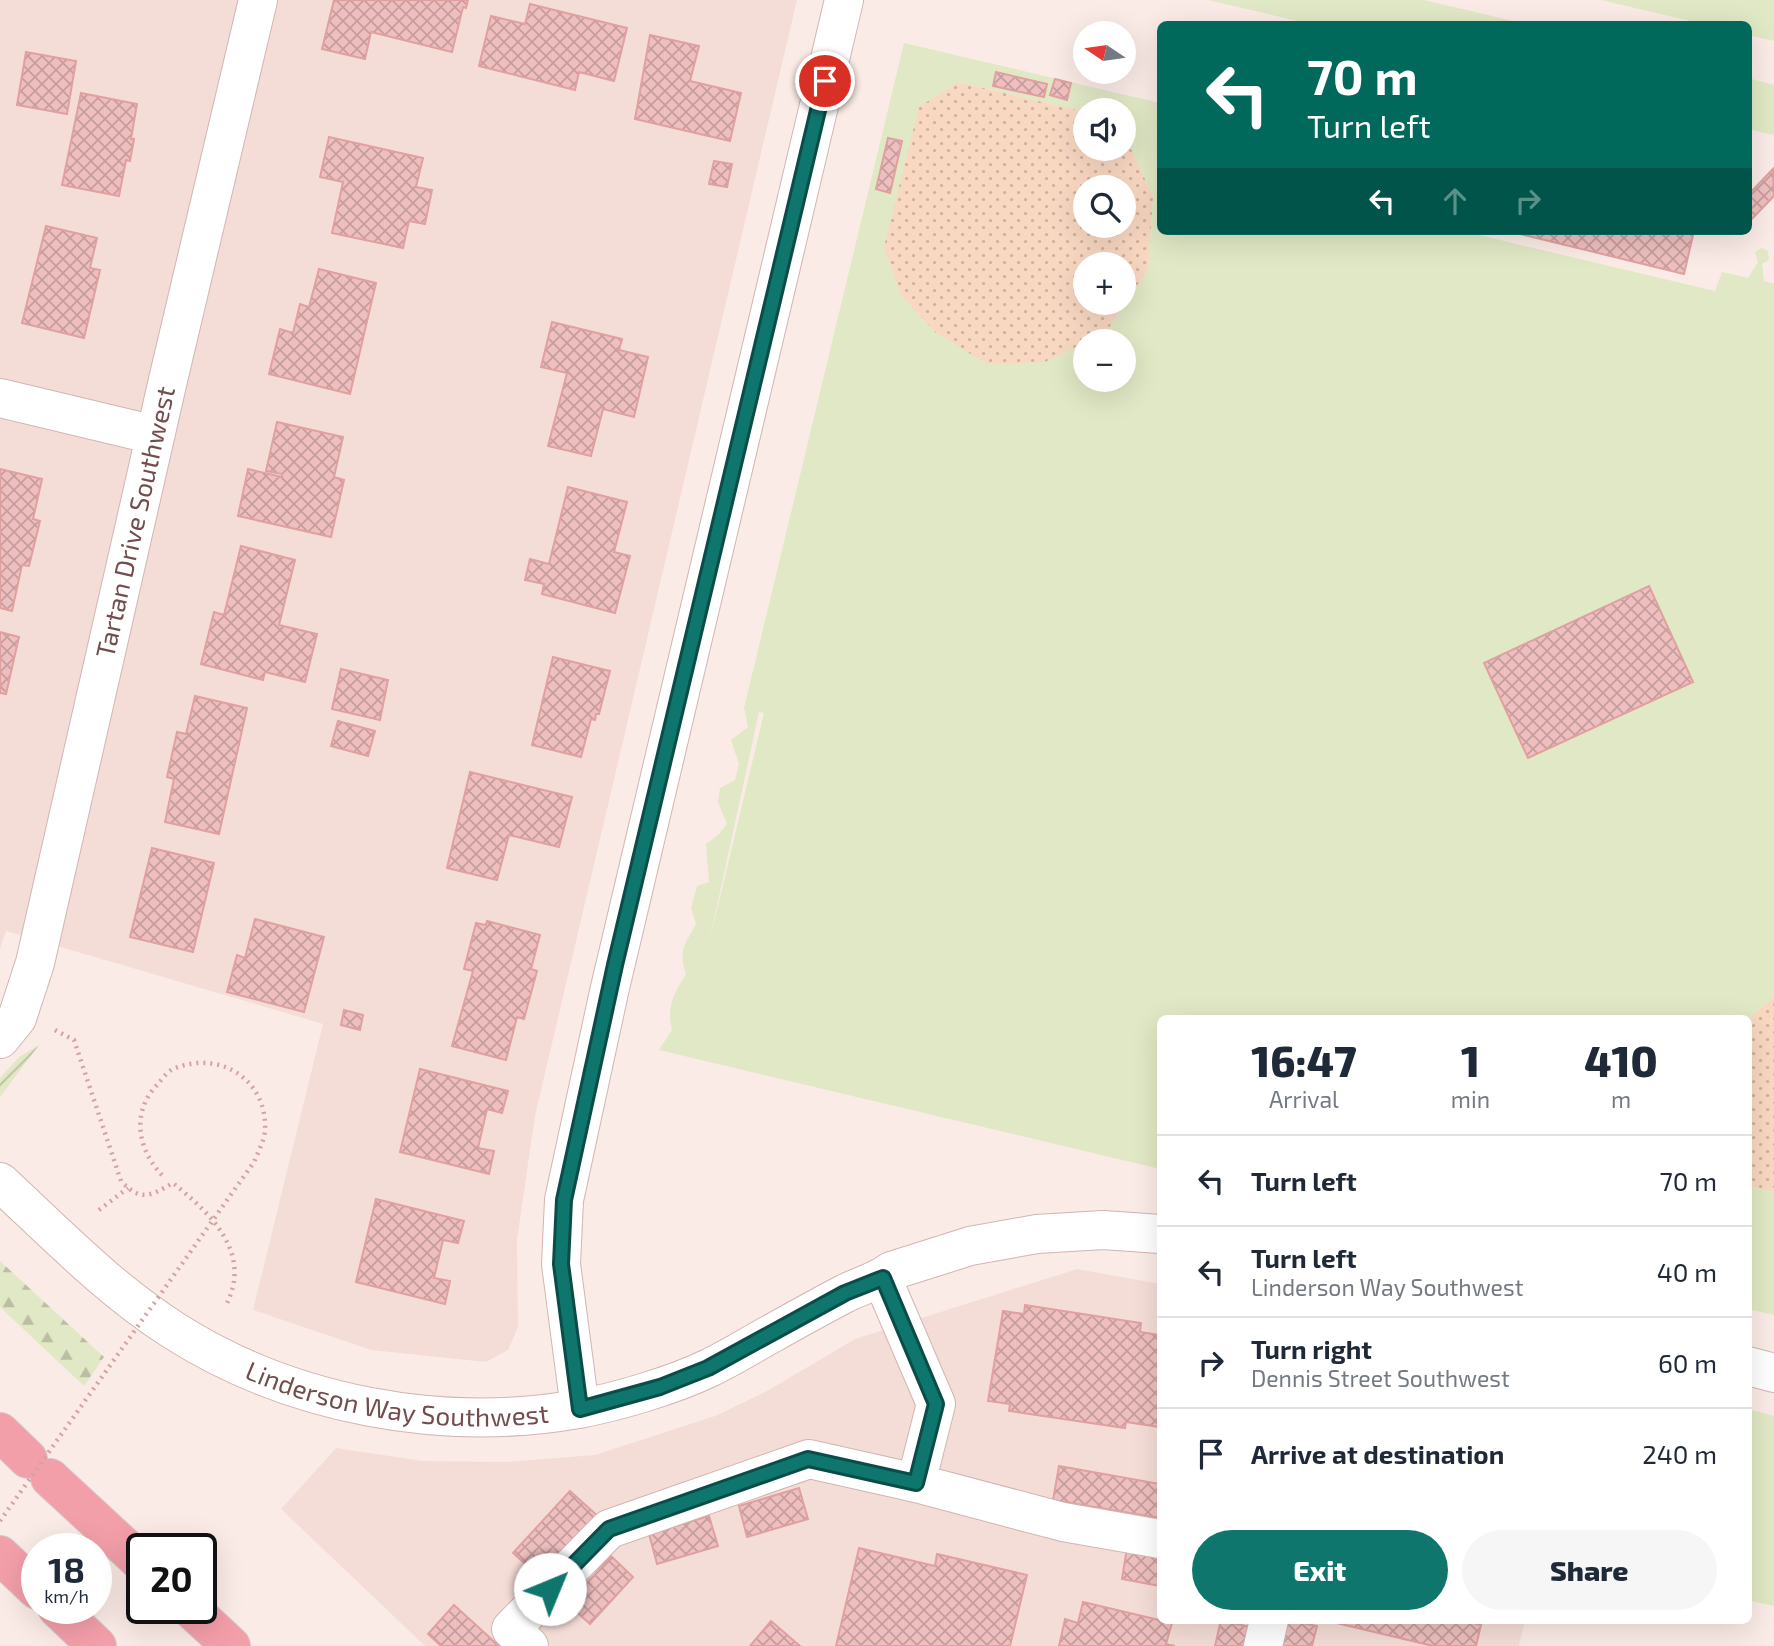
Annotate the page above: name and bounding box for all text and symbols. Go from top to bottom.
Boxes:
north arrow [1073,21,1136,84]
map controls [1073,21,1136,392]
text: 70 m [1307,46,1418,105]
icon: left [1192,49,1283,140]
pin [795,51,855,111]
icon: arrive [806,62,844,100]
button: sound [1073,98,1136,161]
text: Turn left [1307,106,1431,144]
button: search [1073,175,1136,238]
icon: left [1363,182,1401,220]
icon: ahead [1436,182,1474,220]
icon: right [1509,182,1547,220]
button: + [1073,252,1136,315]
button: − [1073,329,1136,392]
street label: Tartan Drive Southwest [88,383,180,661]
text: 16:47 [1251,1035,1356,1085]
text: 1 [1461,1035,1480,1085]
text: 410 [1584,1035,1658,1085]
text: Arrival [1269,1085,1339,1113]
text: min [1451,1085,1490,1113]
text: m [1611,1085,1631,1113]
icon: left [1192,1162,1230,1200]
text: Turn left [1251,1165,1357,1196]
text: 70 m [1659,1165,1717,1196]
text: Turn left [1251,1242,1357,1273]
icon: left [1192,1253,1230,1291]
text: 40 m [1657,1256,1717,1287]
text: Linderson Way Southwest [1251,1273,1523,1301]
text: Turn right [1251,1333,1372,1364]
icon: right [1192,1344,1230,1382]
text: 60 m [1658,1347,1717,1378]
street label: Linderson Way Southwest [242,1354,550,1431]
text: Dennis Street Southwest [1251,1364,1510,1392]
icon: arrive [1192,1435,1230,1473]
text: Arrive at destination [1251,1438,1504,1469]
text: 240 m [1642,1438,1717,1469]
button: Exit [1192,1530,1448,1610]
button: Share [1462,1530,1717,1610]
speed limit sign: 20 [126,1533,217,1624]
text: 18 [48,1548,85,1590]
position arrow [513,1552,587,1626]
text: km/h [44,1585,89,1607]

